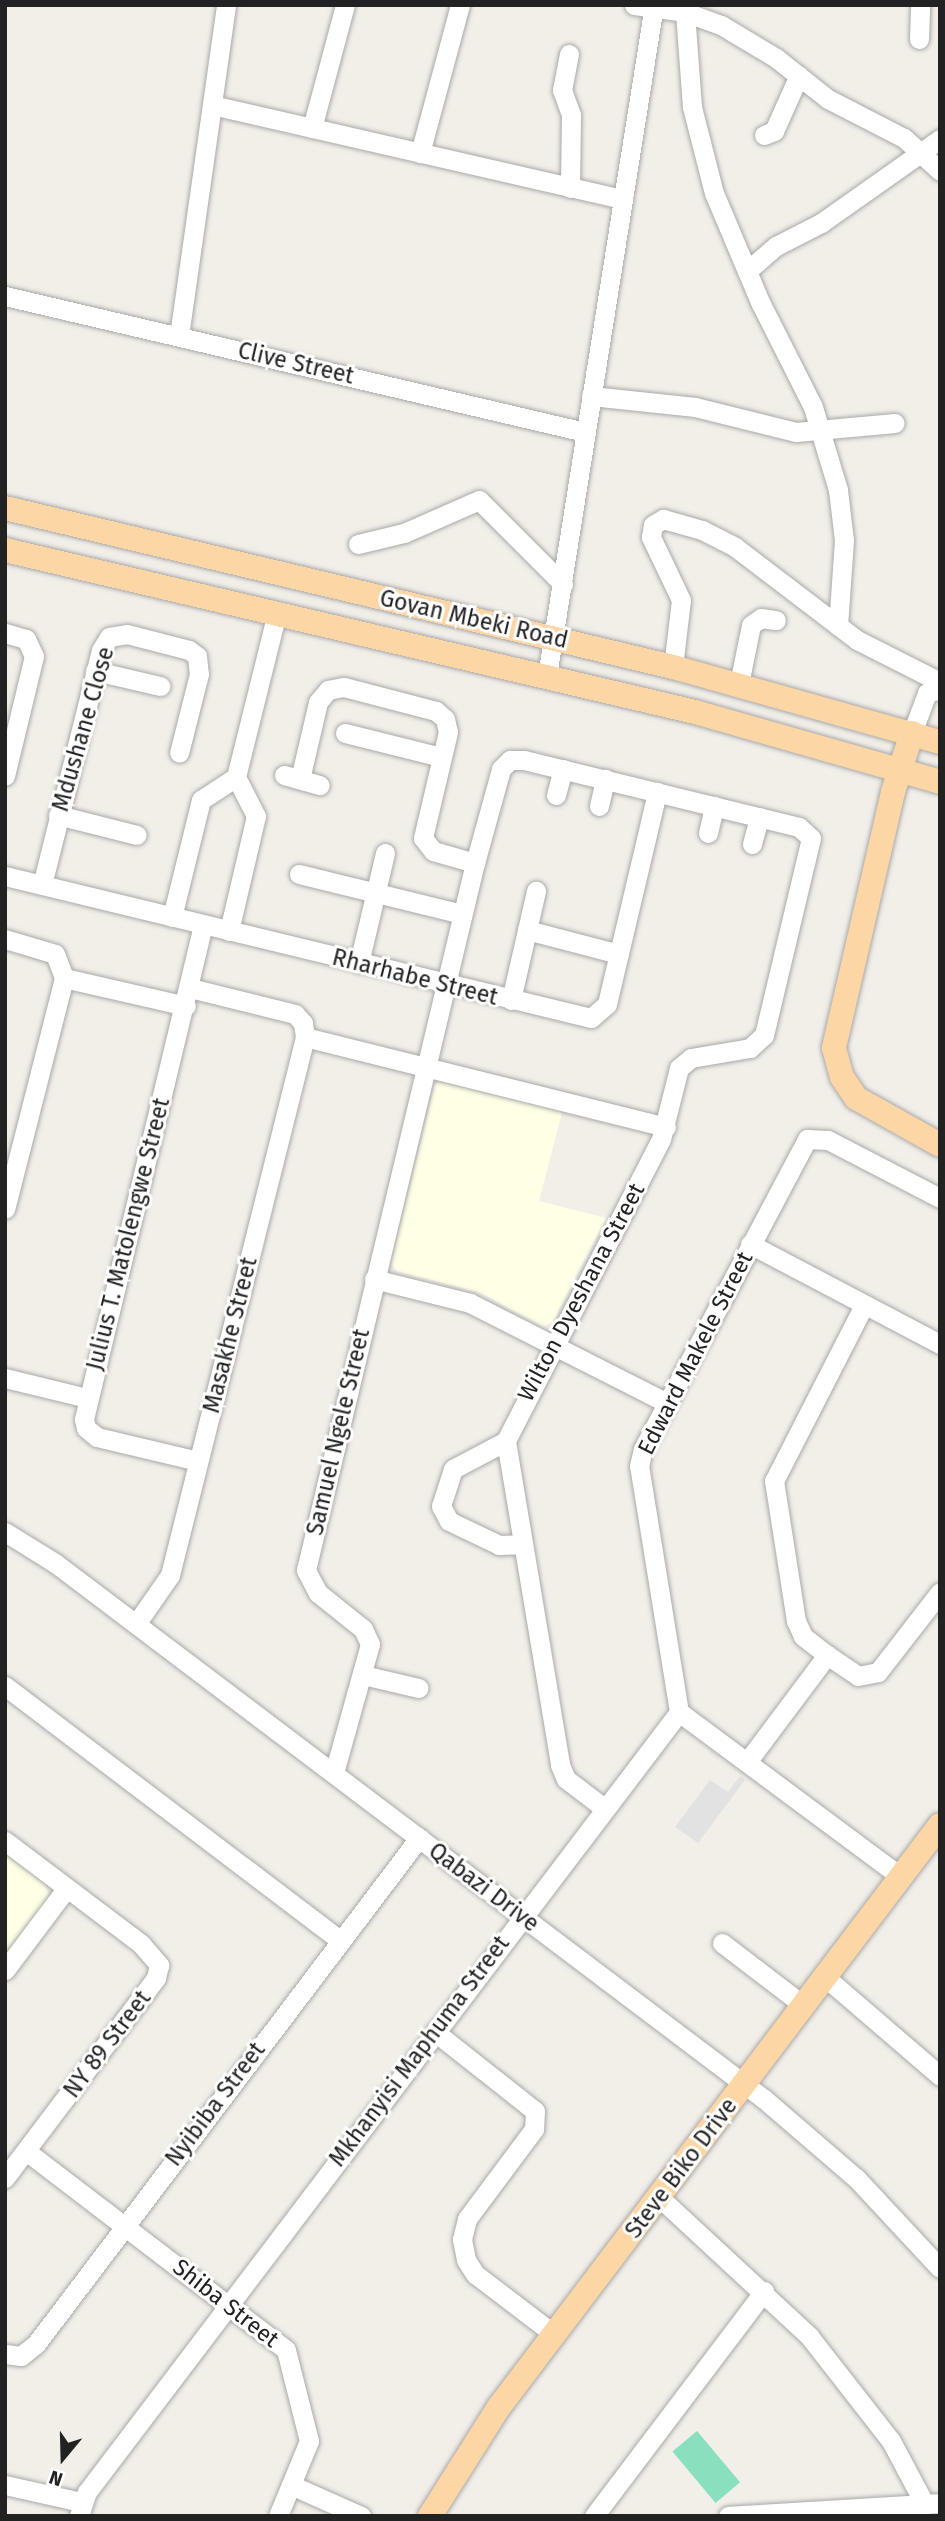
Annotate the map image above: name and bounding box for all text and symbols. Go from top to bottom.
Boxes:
street label: Clive Street [235,336,357,390]
street label: Govan Mbeki Road [377,584,571,654]
street label: Mdushane Close [46,644,120,814]
street label: Rharhabe Street [329,943,501,1011]
street label: Julius T. Matolengwe Street [81,1095,175,1373]
street label: Wilton Dyeshana Street [512,1178,650,1406]
street label: Edward Makele Street [632,1247,758,1459]
street label: Masakhe Street [197,1254,263,1416]
street label: Samuel Ngele Street [301,1326,375,1538]
street label: Qabazi Drive [424,1837,544,1937]
street label: Mkhanyisi Maphuma Street [323,1930,515,2172]
street label: NY 89 Street [58,1985,156,2103]
street label: Nyibiba Street [159,2037,271,2171]
street label: Steve Biko Drive [619,2092,743,2244]
street label: Shiba Street [167,2253,285,2353]
north arrow [28,2423,98,2493]
text: N [46,2465,66,2491]

